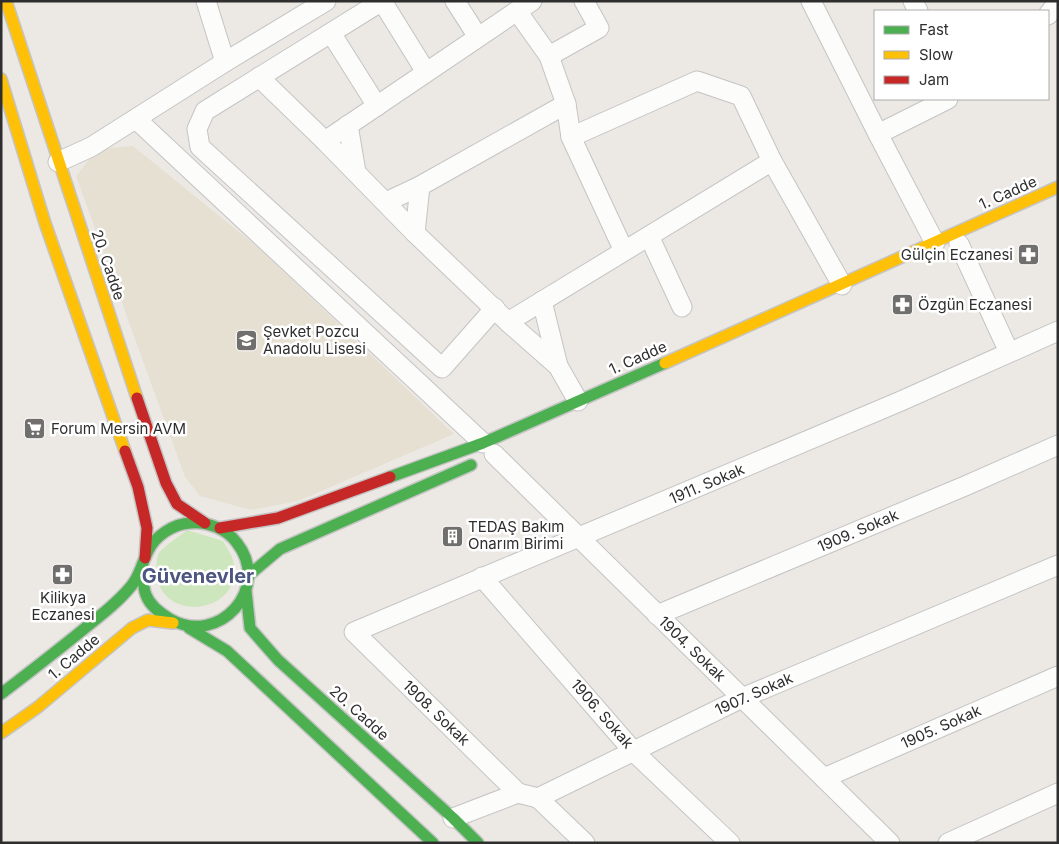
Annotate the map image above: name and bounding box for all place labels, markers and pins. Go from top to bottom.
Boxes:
pharmacy icon: Gülçin Eczanesi [1017,243,1041,267]
place label: Gülçin Eczanesi [901,245,1013,264]
pharmacy icon: Özgün Eczanesi [890,293,914,317]
place label: Özgün Eczanesi [918,295,1032,314]
place label: Şevket Pozcu Anadolu Lisesi [263,322,366,358]
school or university icon: Şevket Pozcu Anadolu Lisesi [235,329,259,353]
supermarket icon: Forum Mersin AVM [23,417,47,441]
place label: Forum Mersin AVM [51,419,186,438]
place label: TEDAŞ Bakım Onarım Birimi [468,517,564,553]
building icon: TEDAŞ Bakım Onarım Birimi [440,524,464,548]
pharmacy icon: Kilikya Eczanesi [51,563,75,587]
place label: Kilikya Eczanesi [31,588,95,624]

